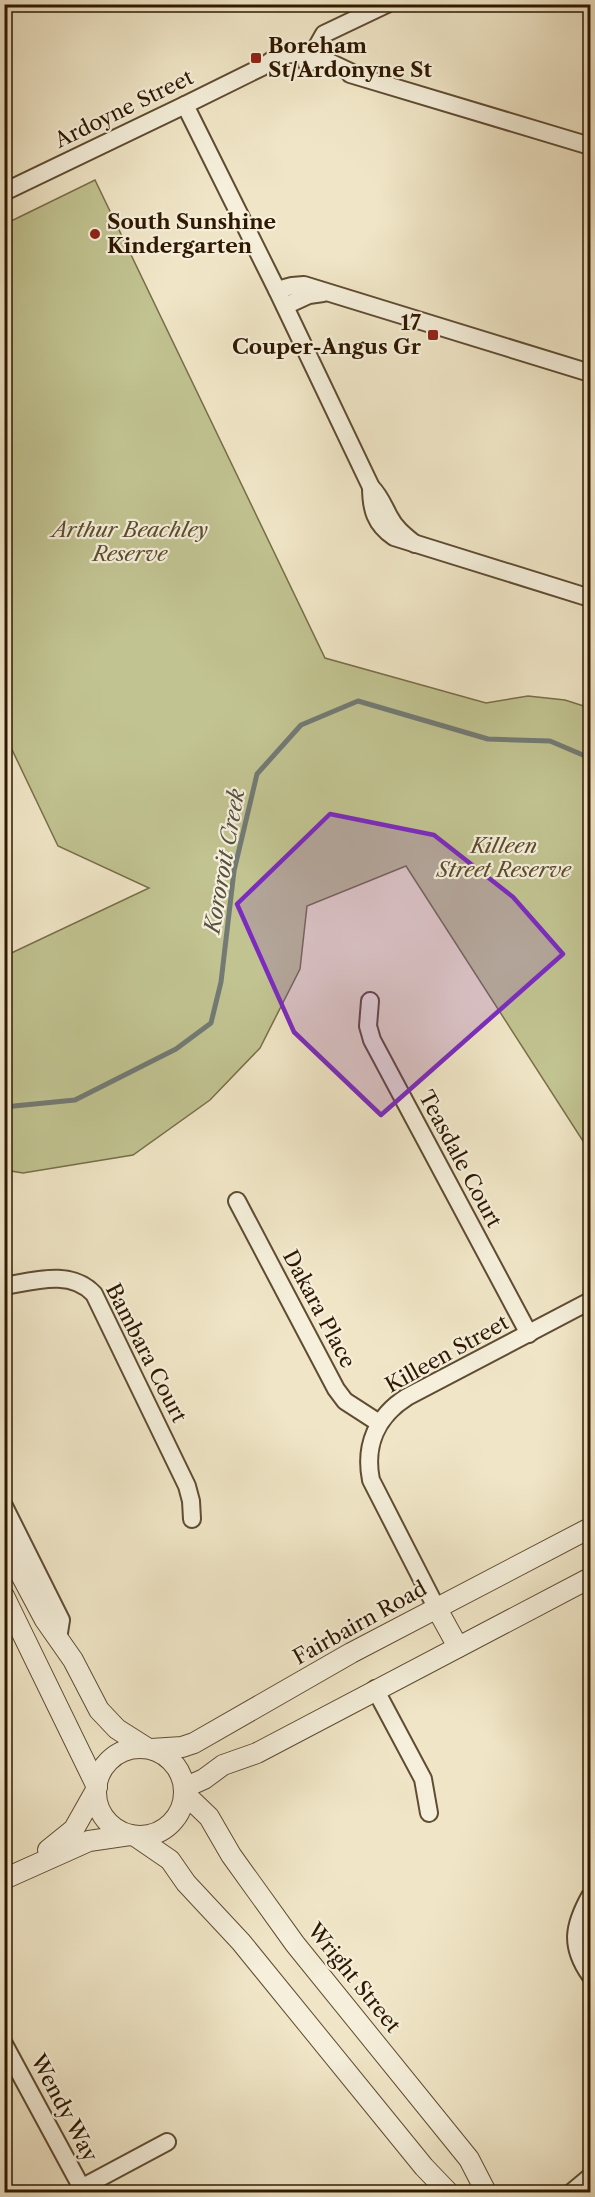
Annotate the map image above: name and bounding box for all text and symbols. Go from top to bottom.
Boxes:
place label: Boreham St/Ardonyne St [268,33,432,82]
marker: Boreham St/Ardonyne St [249,51,263,65]
street label: Ardoyne Street [50,64,198,153]
place label: South Sunshine Kindergarten [107,209,276,258]
marker: South Sunshine Kindergarten [88,227,102,241]
place label: 17 Couper-Angus Gr [232,310,422,359]
marker: 17 Couper-Angus Gr [426,328,440,342]
park label: Arthur Beachley Reserve [49,517,209,566]
water label: Kororoit Creek [198,786,251,937]
park label: Killeen Street Reserve [435,833,572,882]
street label: Teasdale Court [414,1086,507,1232]
street label: Dakara Place [278,1245,361,1372]
street label: Bambara Court [101,1279,192,1427]
street label: Killeen Street [381,1309,513,1398]
street label: Fairbairn Road [289,1575,431,1670]
street label: Wright Street [302,1917,406,2038]
street label: Wendy Way [25,2049,103,2166]

